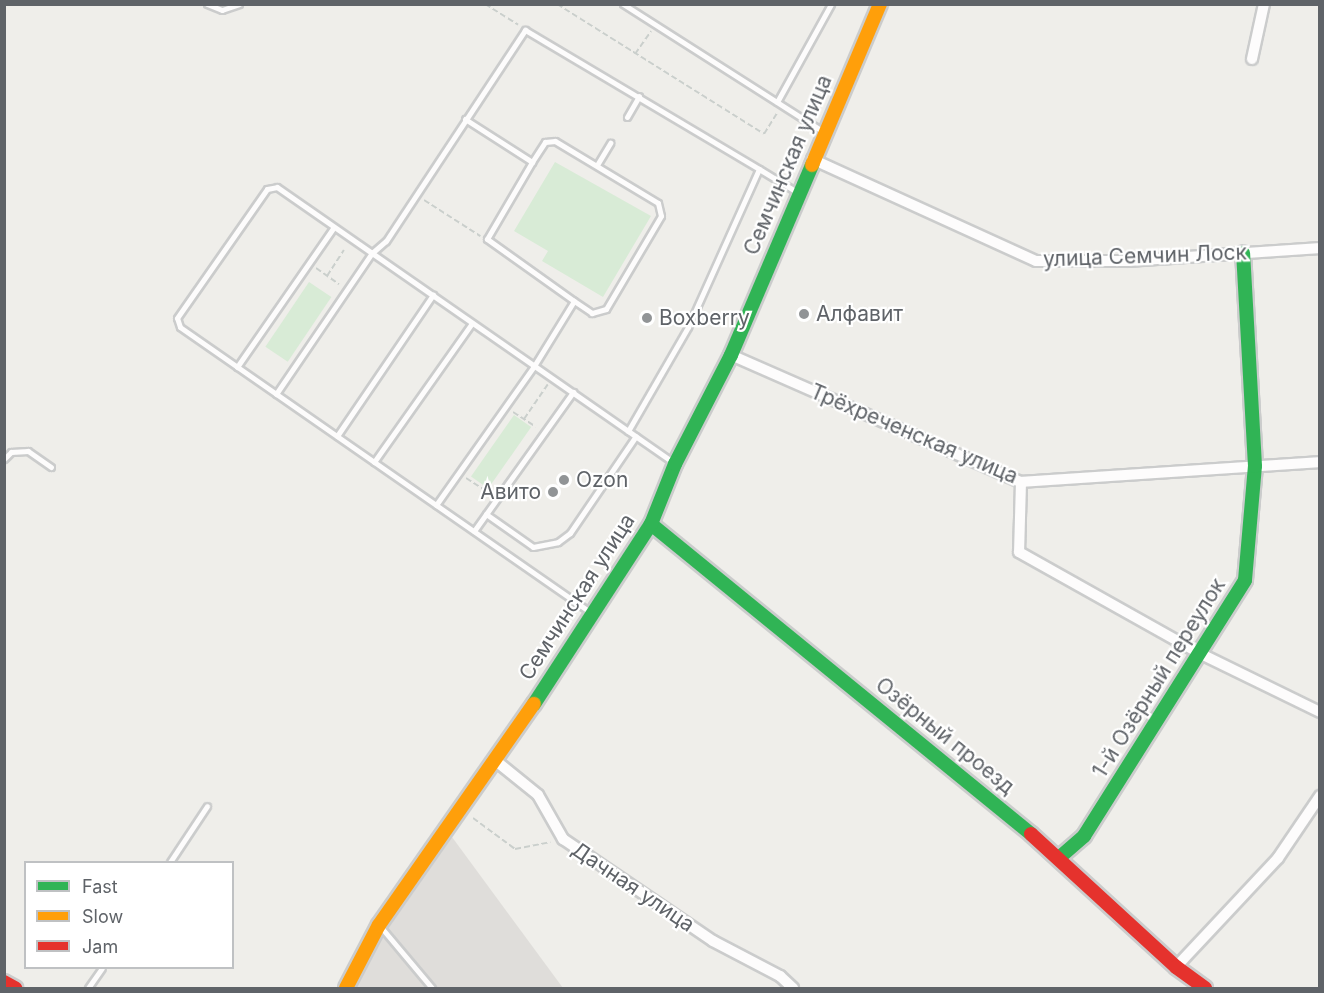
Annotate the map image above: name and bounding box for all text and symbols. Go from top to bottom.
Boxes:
street label: Семчинская улица [739,71,837,259]
street label: улица Семчин Лоск [1043,240,1247,272]
place label: Алфавит [816,301,903,327]
place label: Boxberry [659,305,750,331]
marker: Алфавит [797,307,811,321]
marker: Boxberry [640,311,654,325]
street label: Трёхреченская улица [806,379,1022,489]
place label: Ozon [576,467,628,493]
marker: Ozon [557,473,571,487]
place label: Авито [480,479,541,505]
marker: Авито [546,485,560,499]
street label: Семчинская улица [514,509,640,685]
street label: 1-й Озёрный переулок [1087,574,1231,782]
street label: Озёрный проезд [870,672,1020,800]
street label: Дачная улица [567,837,699,937]
legend [24,861,234,969]
text: Fast [82,876,118,897]
text: Slow [82,906,123,927]
text: Jam [82,936,118,957]

